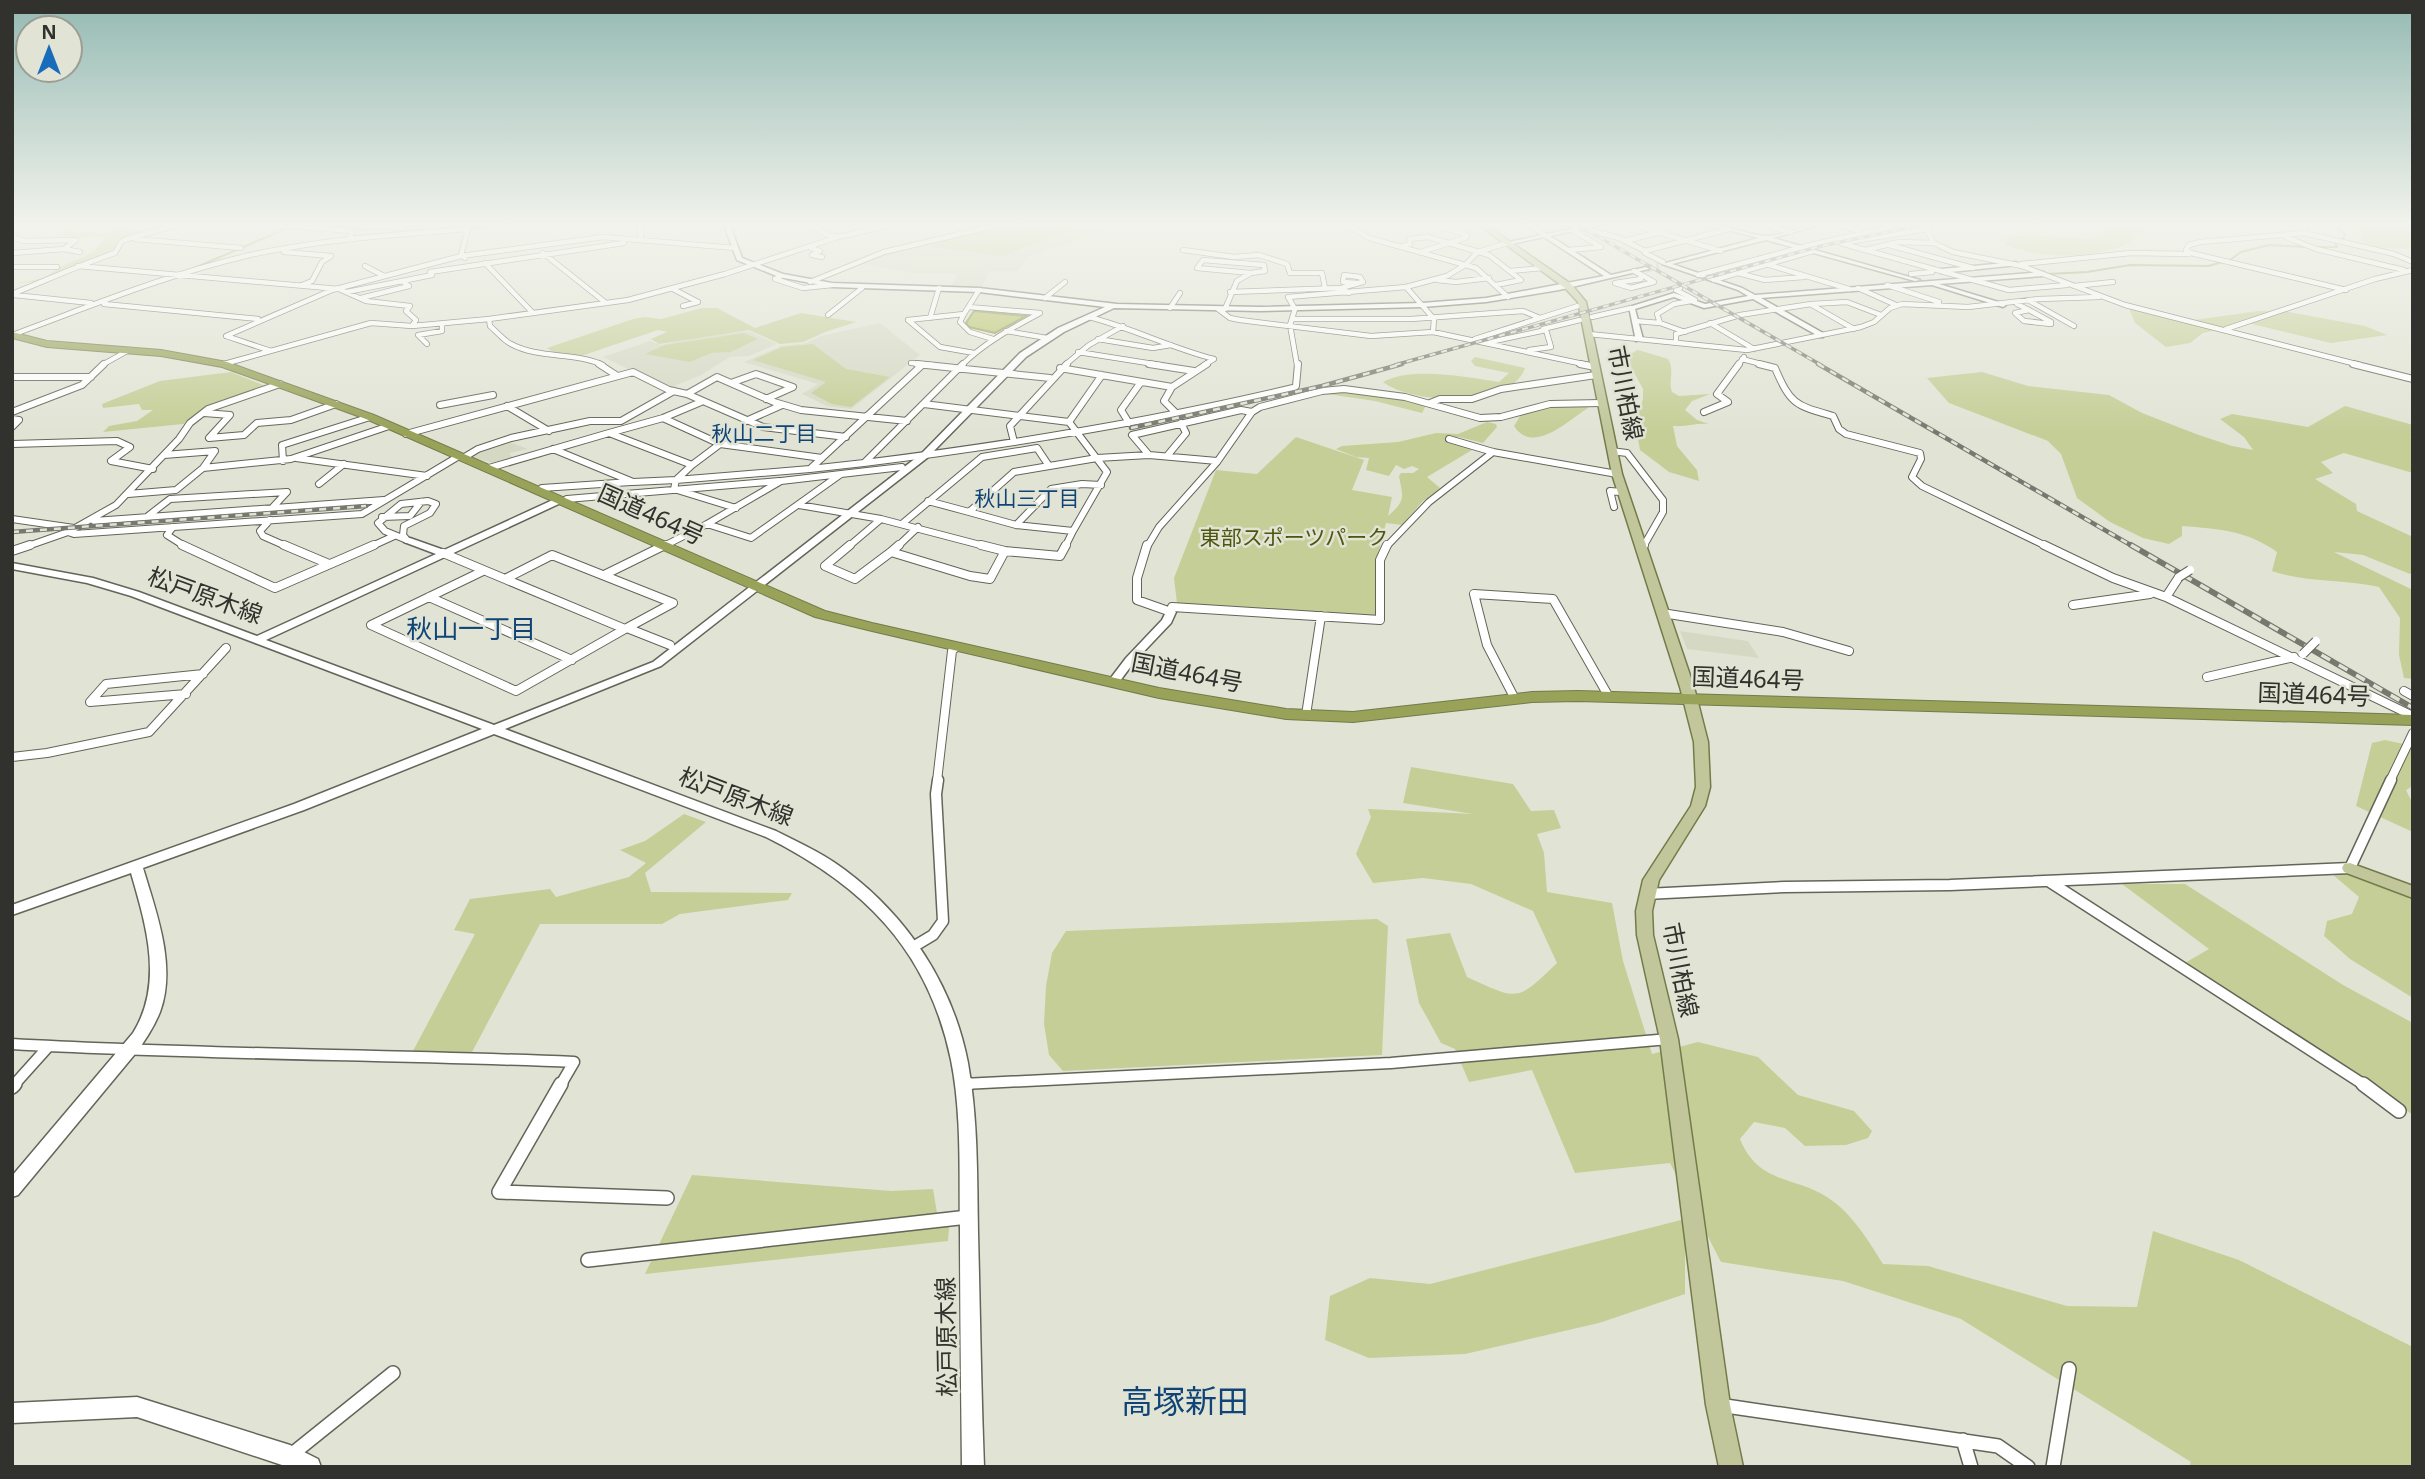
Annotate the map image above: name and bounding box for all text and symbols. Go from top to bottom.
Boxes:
north arrow [14,14,84,84]
text: N [41,19,57,45]
street label: 市川柏線 [1601,342,1652,443]
district label: 秋山二丁目 [712,419,817,447]
street label: 国道464号 [593,476,710,552]
district label: 秋山三丁目 [975,484,1080,512]
park label: 東部スポーツパーク [1200,523,1388,551]
street label: 松戸原木線 [143,559,268,631]
district label: 秋山一丁目 [406,610,536,646]
street label: 国道464号 [1129,645,1246,699]
street label: 国道464号 [1691,659,1805,696]
street label: 国道464号 [2257,675,2371,712]
street label: 松戸原木線 [675,759,798,833]
street label: 市川柏線 [1656,919,1707,1020]
street label: 松戸原木線 [928,1277,963,1397]
district label: 高塚新田 [1121,1379,1249,1422]

